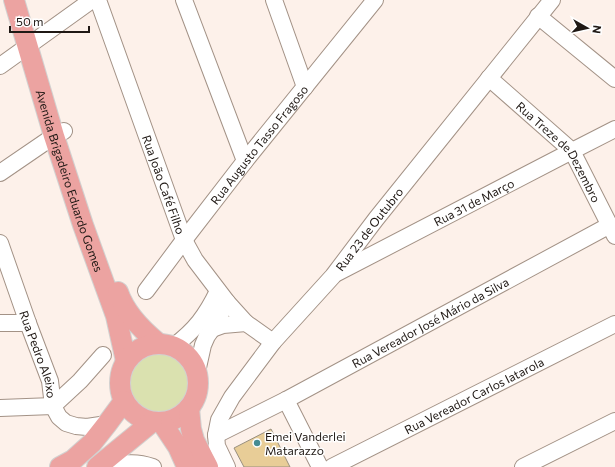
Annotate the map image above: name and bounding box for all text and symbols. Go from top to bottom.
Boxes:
scale bar [10,8,89,34]
north arrow [567,8,607,48]
text: 50 m [16,14,44,28]
text: N [590,24,604,34]
street label: Rua Augusto Tasso Fragoso [207,82,311,207]
street label: Avenida Brigadeiro Eduardo Gomes [34,88,106,273]
street label: Rua Treze de Dezembro [514,99,604,205]
street label: Rua João Café Filho [140,133,188,236]
street label: Rua 31 de Março [431,175,516,229]
street label: Rua 23 de Outubro [332,184,406,274]
street label: Rua Vereador José Mário da Silva [349,274,511,370]
street label: Rua Pedro Aleixo [17,309,59,399]
street label: Rua Vereador Carlos Iatarola [402,354,546,436]
place label: Emei Vanderlei Matarazzo [265,429,346,457]
marker: Emei Vanderlei Matarazzo [252,438,262,448]

